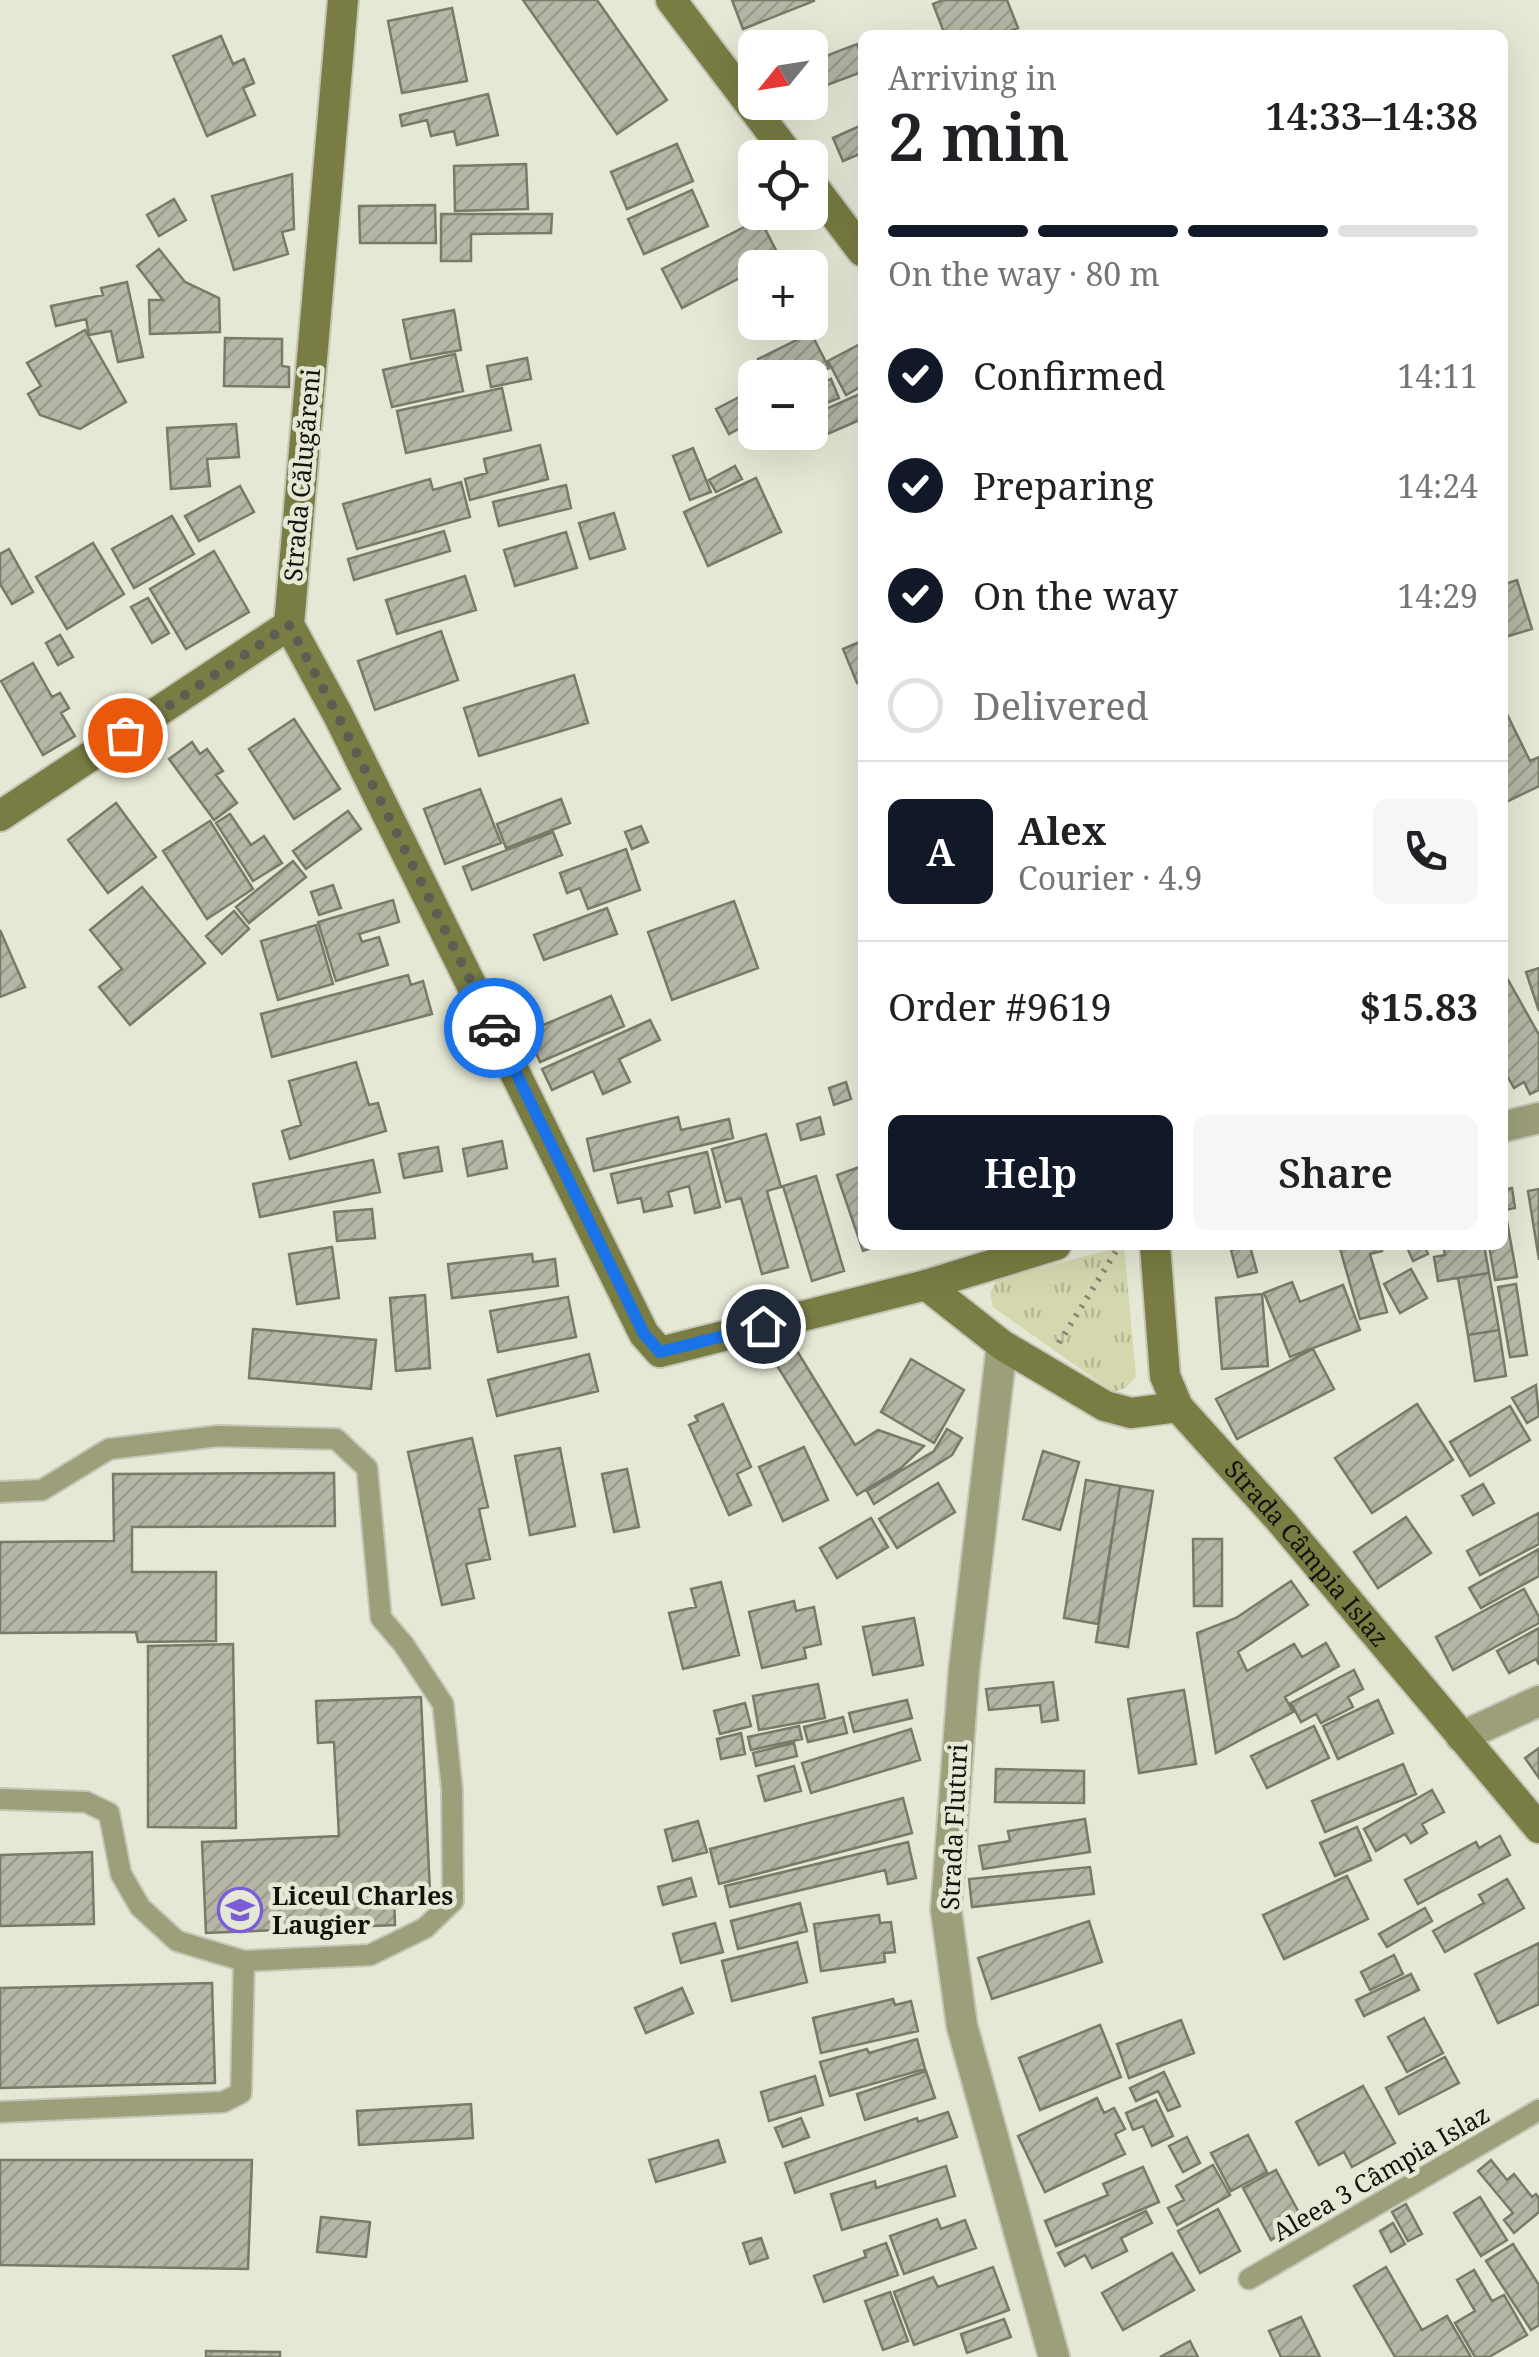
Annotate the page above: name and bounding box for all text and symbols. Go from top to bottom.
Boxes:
north arrow [738,30,828,120]
map controls [738,30,828,450]
text: Arriving in [888,56,1057,99]
text: 14:33–14:38 [1265,89,1478,141]
text: 2 min [888,92,1070,180]
button: locate [738,140,828,230]
button: + [738,250,828,340]
text: On the way · 80 m [888,252,1160,295]
icon: check [888,348,943,403]
text: Confirmed [973,349,1165,401]
text: 14:11 [1397,354,1478,397]
button: − [738,360,828,450]
street label: Strada Călugăreni [275,367,327,583]
icon: check [888,458,943,513]
text: Preparing [973,459,1154,511]
text: 14:24 [1397,464,1478,507]
icon: check [888,568,943,623]
text: On the way [973,569,1178,621]
text: 14:29 [1397,574,1478,617]
text: Delivered [973,679,1149,731]
pin [83,693,168,778]
icon: bag [98,708,153,763]
button: phone [1373,799,1478,904]
text: Alex [1018,804,1106,856]
text: A [926,825,955,877]
text: Courier · 4.9 [1018,856,1202,899]
courier [444,978,544,1078]
text: Order #9619 [888,980,1112,1032]
text: $15.83 [1359,980,1478,1032]
icon: car [467,1001,522,1056]
button: Help [888,1115,1173,1230]
button: Share [1193,1115,1478,1230]
pin [721,1284,806,1369]
icon: home [736,1299,791,1354]
street label: Strada Câmpia Islaz [1218,1452,1397,1653]
street label: Strada Fluturi [932,1743,974,1911]
place label: Liceul Charles Laugier [272,1878,453,1941]
school or university icon: Liceul Charles Laugier [217,1887,263,1933]
street label: Aleea 3 Câmpia Islaz [1266,2096,1495,2248]

